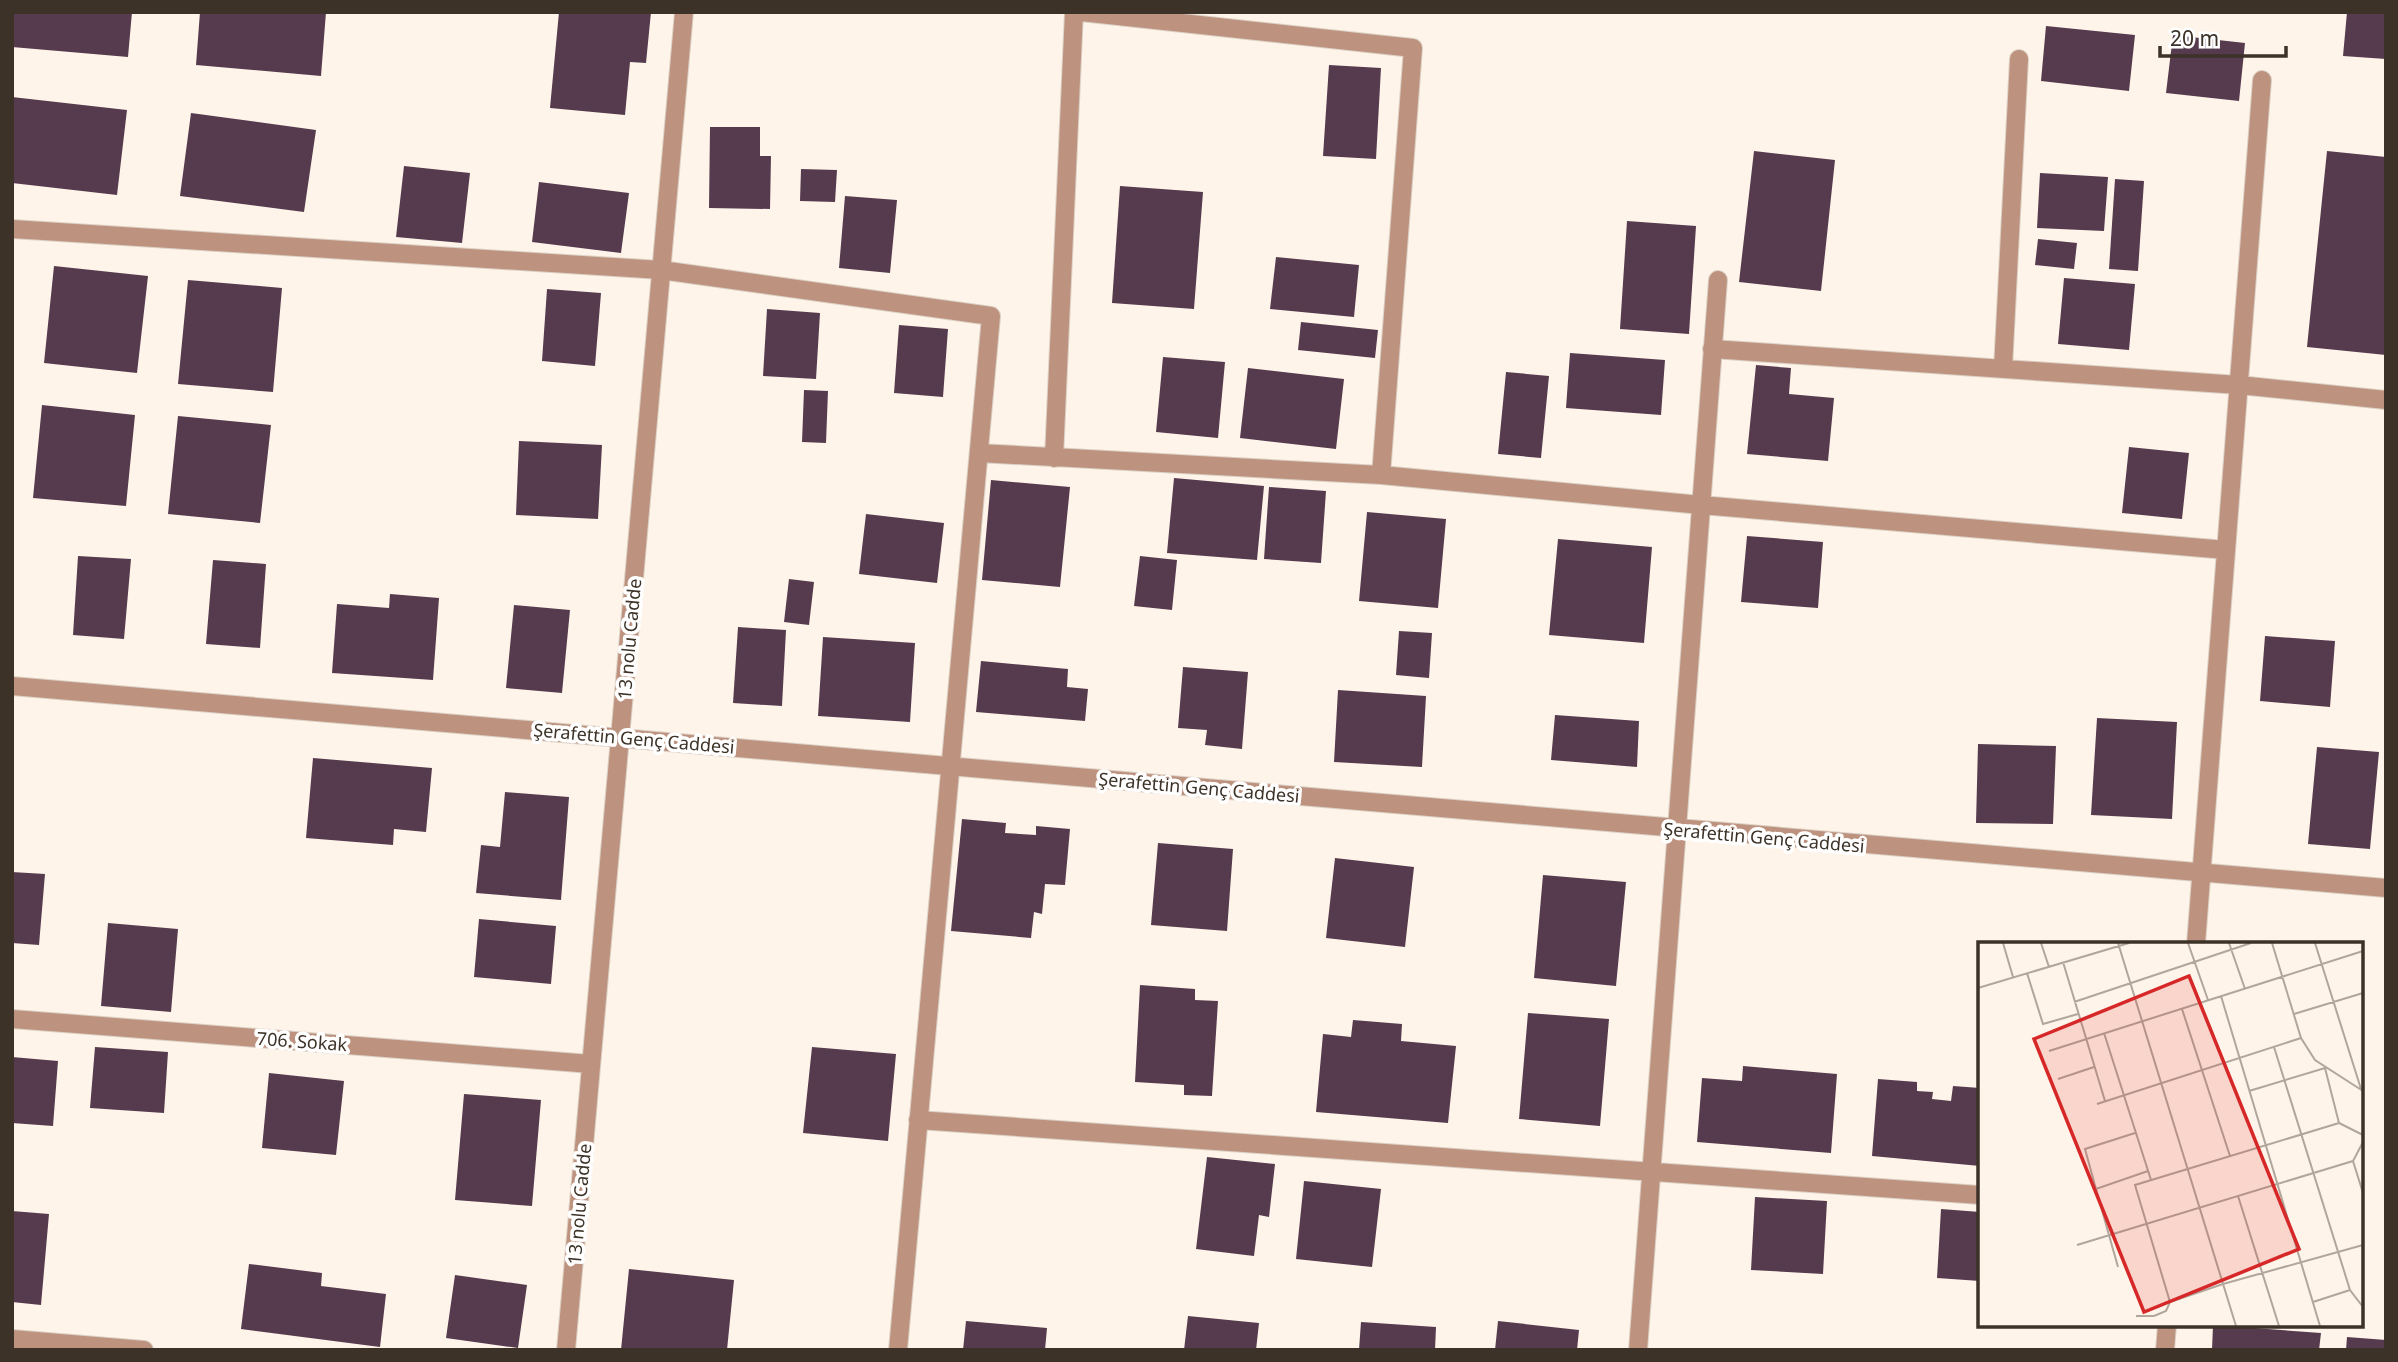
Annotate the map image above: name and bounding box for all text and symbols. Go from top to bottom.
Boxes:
scale bar [2160,14,2286,58]
text: 20 m [2170,24,2219,52]
street label: 13 nolu Cadde [612,577,646,701]
street label: Şerafettin Genç Caddesi [532,717,736,759]
street label: Şerafettin Genç Caddesi [1097,766,1301,808]
street label: Şerafettin Genç Caddesi [1662,816,1866,858]
inset map [1978,942,2363,1327]
street label: 706. Sokak [256,1026,348,1056]
street label: 13 nolu Cadde [562,1142,596,1266]

